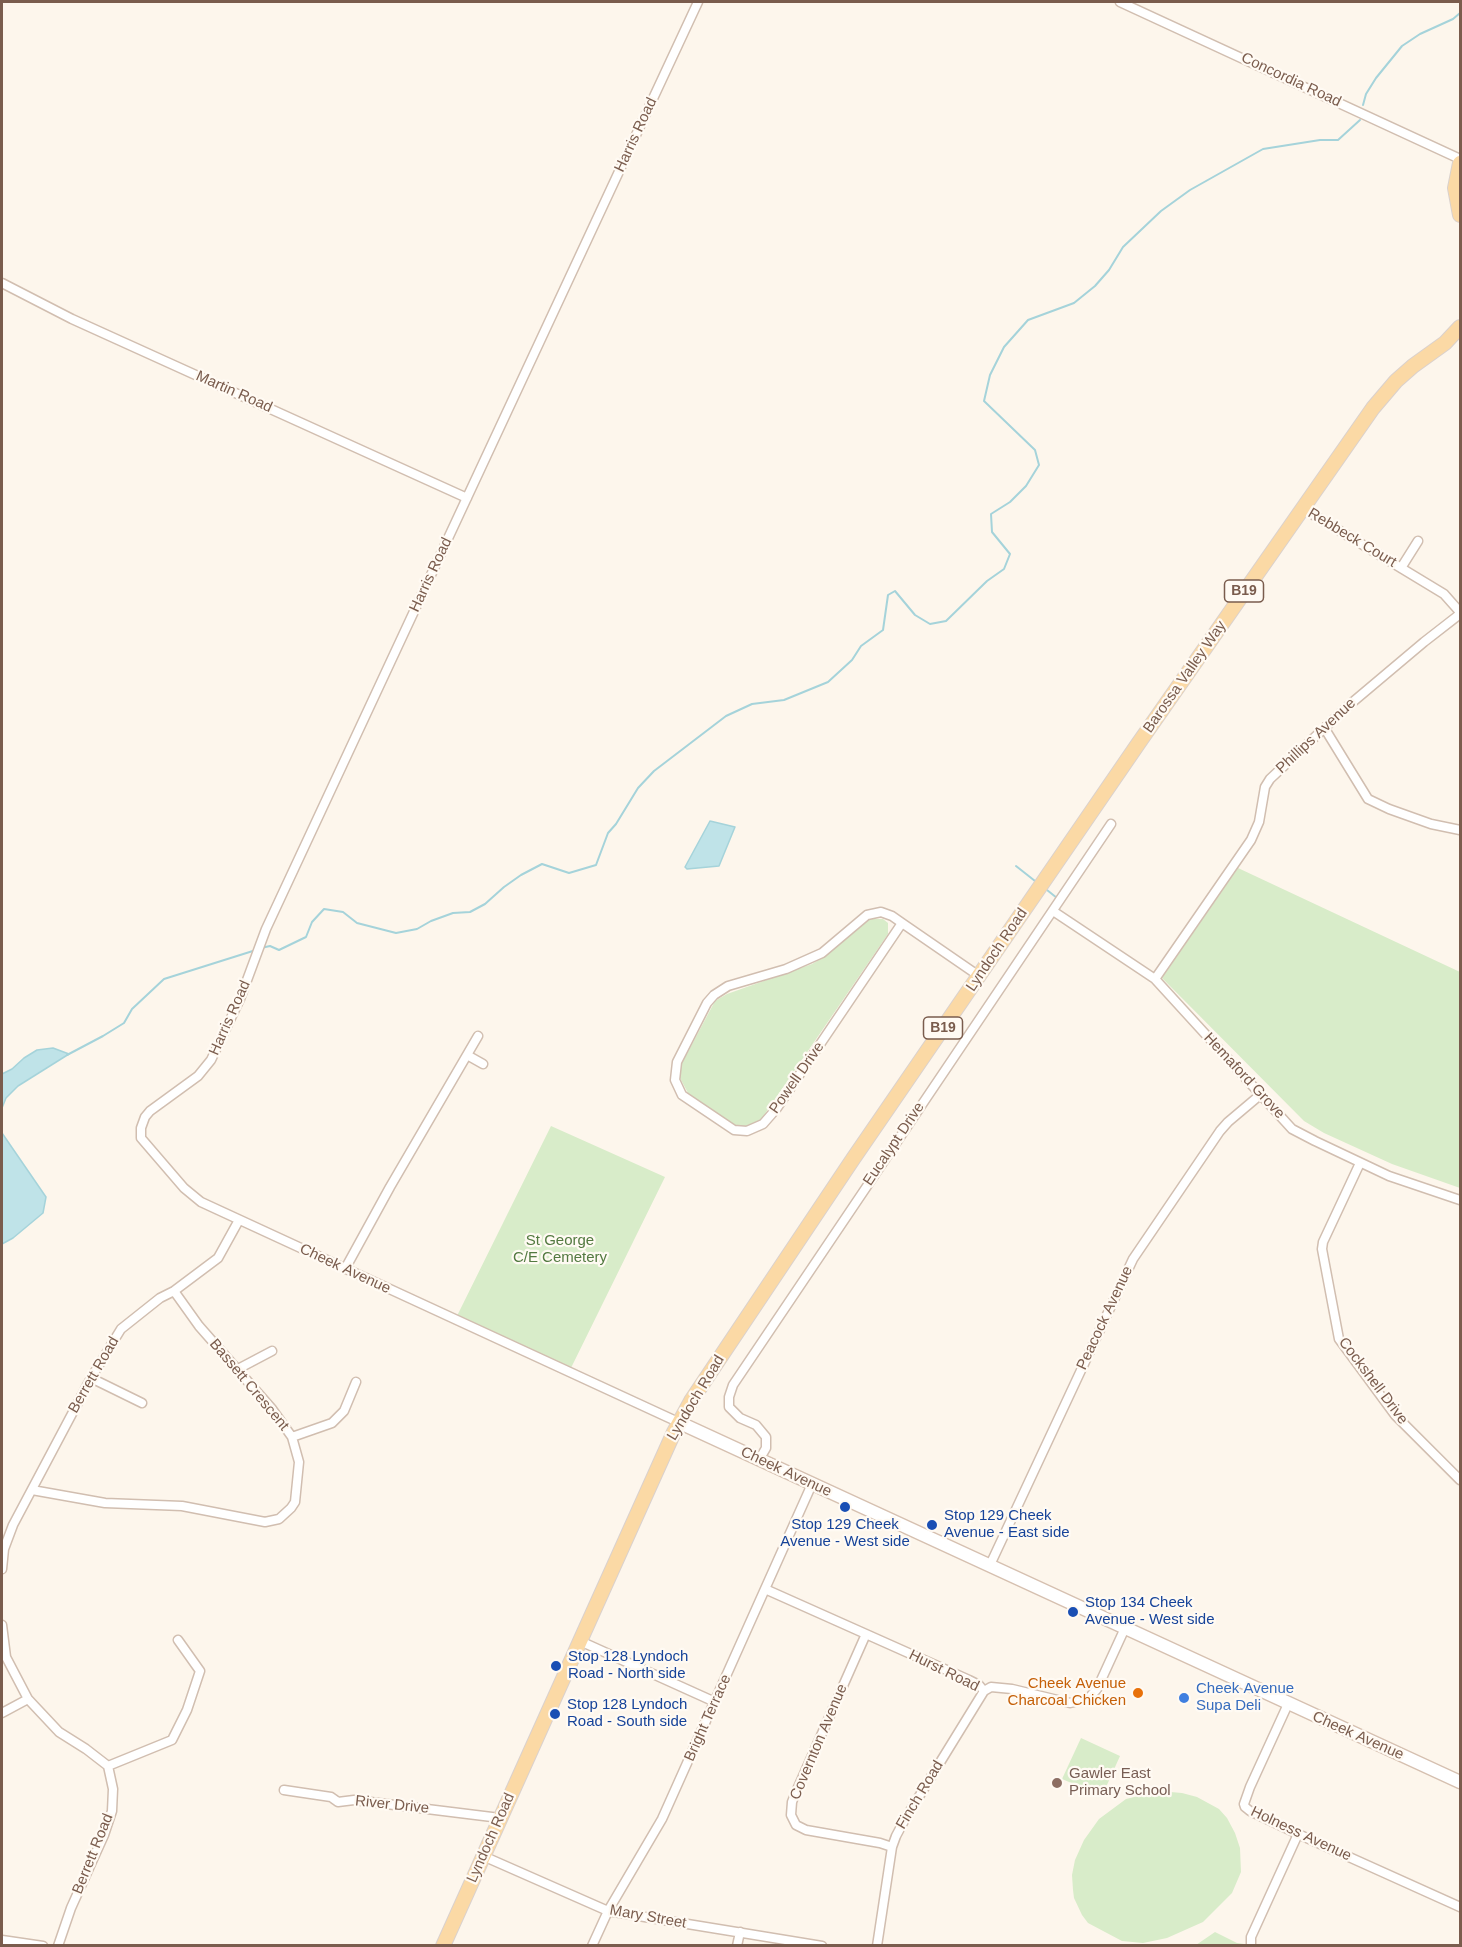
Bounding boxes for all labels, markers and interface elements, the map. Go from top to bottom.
street label: Concordia Road [1238,49,1344,111]
street label: Harris Road [611,95,661,175]
street label: Martin Road [193,367,275,417]
street label: Rebbeck Court [1304,505,1400,571]
street label: Harris Road [406,535,456,615]
road number: B19 [1224,580,1264,602]
street label: Barossa Valley Way [1140,618,1230,736]
street label: Phillips Avenue [1272,695,1360,777]
street label: Lyndoch Road [963,905,1031,995]
street label: Harris Road [206,978,254,1058]
road number: B19 [924,1017,962,1039]
street label: Hemaford Grove [1200,1029,1288,1123]
street label: Powell Drive [766,1039,828,1117]
street label: Eucalypt Drive [860,1099,928,1189]
park label: St George C/E Cemetery [513,1232,607,1267]
street label: Cheek Avenue [297,1240,393,1298]
street label: Peacock Avenue [1073,1263,1137,1373]
street label: Berrett Road [65,1334,123,1416]
street label: Cockshell Drive [1334,1334,1412,1428]
street label: Bassett Crescent [205,1335,293,1435]
street label: Lyndoch Road [664,1352,728,1444]
street label: Cheek Avenue [738,1443,834,1501]
marker: Stop 129 Cheek Avenue - West side [838,1500,852,1514]
place label: Stop 129 Cheek Avenue - East side [944,1507,1070,1542]
place label: Stop 129 Cheek Avenue - West side [780,1516,910,1551]
marker: Stop 129 Cheek Avenue - East side [925,1518,939,1532]
place label: Stop 134 Cheek Avenue - West side [1085,1594,1215,1629]
marker: Stop 134 Cheek Avenue - West side [1066,1605,1080,1619]
street label: Hurst Road [906,1646,982,1696]
place label: Stop 128 Lyndoch Road - North side [568,1648,688,1683]
marker: Stop 128 Lyndoch Road - North side [549,1659,563,1673]
street label: Bright Terrace [681,1672,735,1764]
place label: Cheek Avenue Charcoal Chicken [1008,1675,1126,1710]
place label: Cheek Avenue Supa Deli [1196,1680,1294,1715]
street label: Covernton Avenue [786,1681,852,1803]
marker: Cheek Avenue Charcoal Chicken [1131,1686,1145,1700]
marker: Cheek Avenue Supa Deli [1177,1691,1191,1705]
place label: Stop 128 Lyndoch Road - South side [567,1696,687,1731]
marker: Stop 128 Lyndoch Road - South side [548,1707,562,1721]
street label: Cheek Avenue [1310,1708,1406,1764]
street label: Finch Road [893,1757,947,1833]
place label: Gawler East Primary School [1069,1765,1171,1800]
marker: Gawler East Primary School [1050,1776,1064,1790]
street label: Lyndoch Road [463,1790,519,1886]
street label: River Drive [354,1792,430,1818]
street label: Holness Avenue [1248,1803,1354,1865]
street label: Berrett Road [69,1811,117,1897]
street label: Mary Street [608,1901,688,1933]

